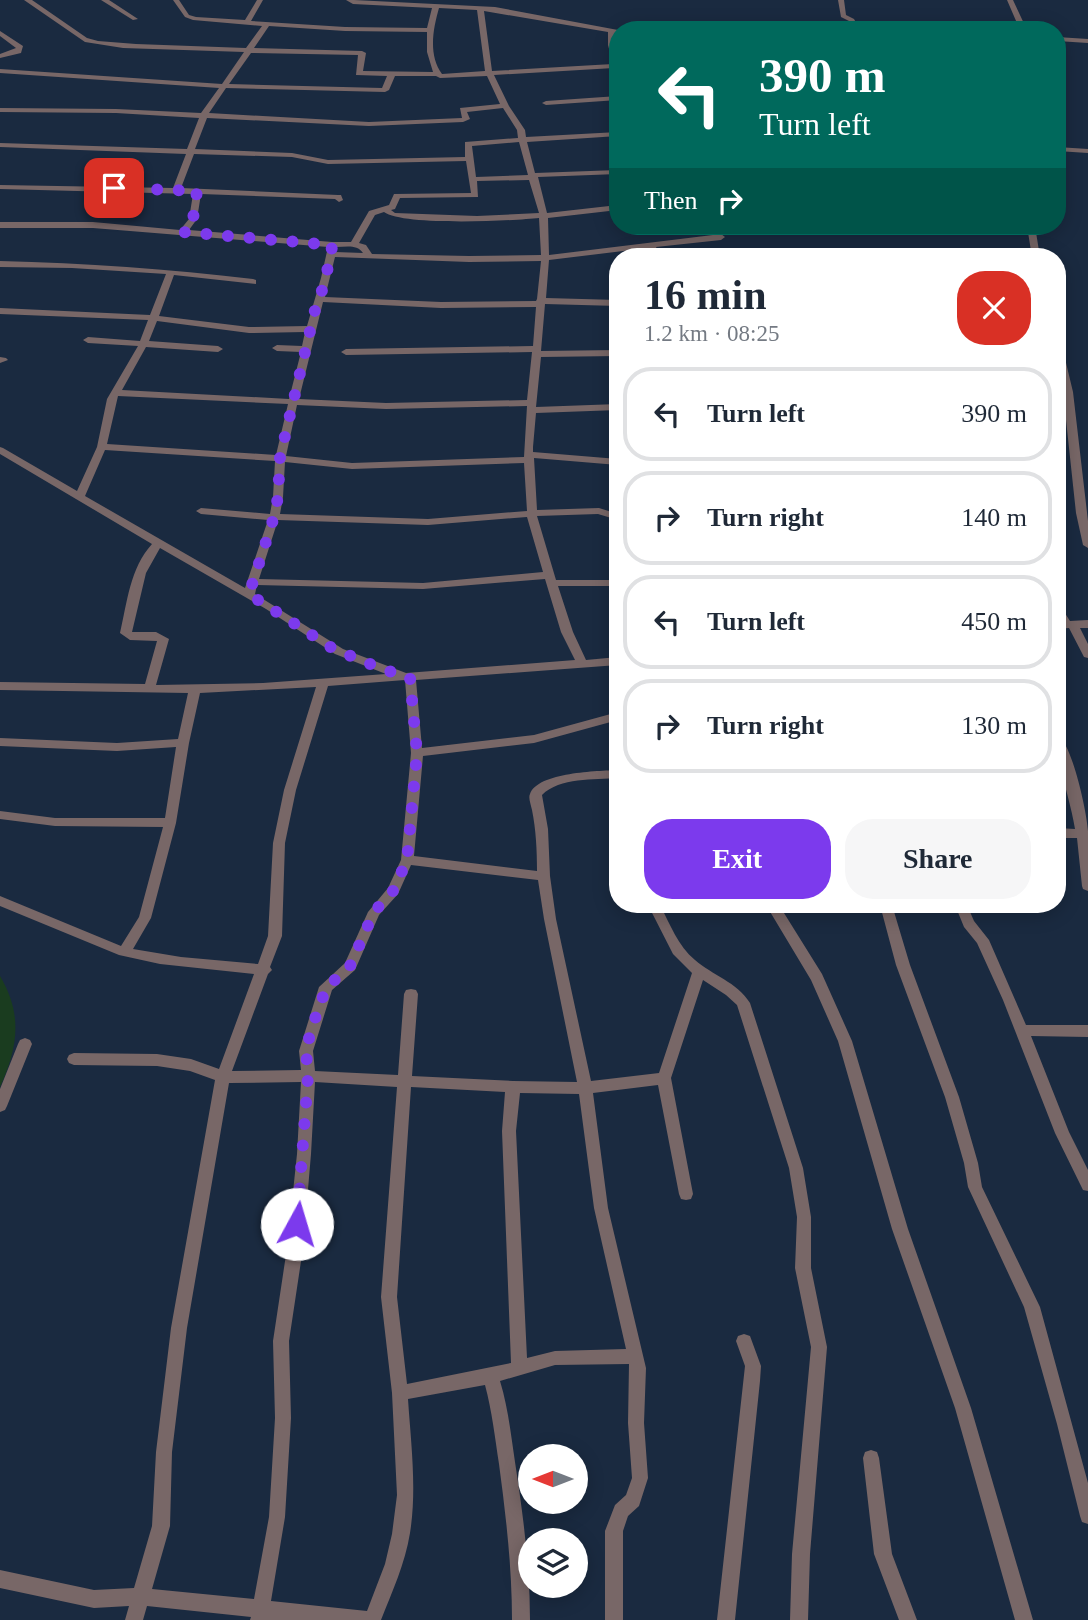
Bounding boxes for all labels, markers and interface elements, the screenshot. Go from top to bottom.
text: 390 m [759,48,886,103]
icon: left [644,49,735,140]
text: Turn left [759,106,871,142]
pin [84,158,144,218]
icon: arrive [95,169,133,207]
icon: right [711,182,749,220]
text: Then [644,186,697,215]
button: close [957,271,1031,345]
text: 16 min [644,272,767,318]
text: 1.2 km · 08:25 [644,321,779,346]
icon: left [648,395,686,433]
text: Turn left [707,399,805,428]
text: 390 m [961,399,1027,428]
icon: right [648,499,686,537]
text: Turn right [707,503,824,532]
text: 140 m [961,503,1027,532]
icon: left [648,603,686,641]
text: Turn left [707,607,805,636]
text: 450 m [961,607,1027,636]
icon: right [648,707,686,745]
text: Turn right [707,711,824,740]
text: 130 m [961,711,1027,740]
button: Exit [644,819,831,899]
button: Share [845,819,1031,899]
position arrow [260,1187,334,1261]
north arrow [518,1444,588,1514]
map controls [518,1444,588,1598]
button: layers [518,1528,588,1598]

